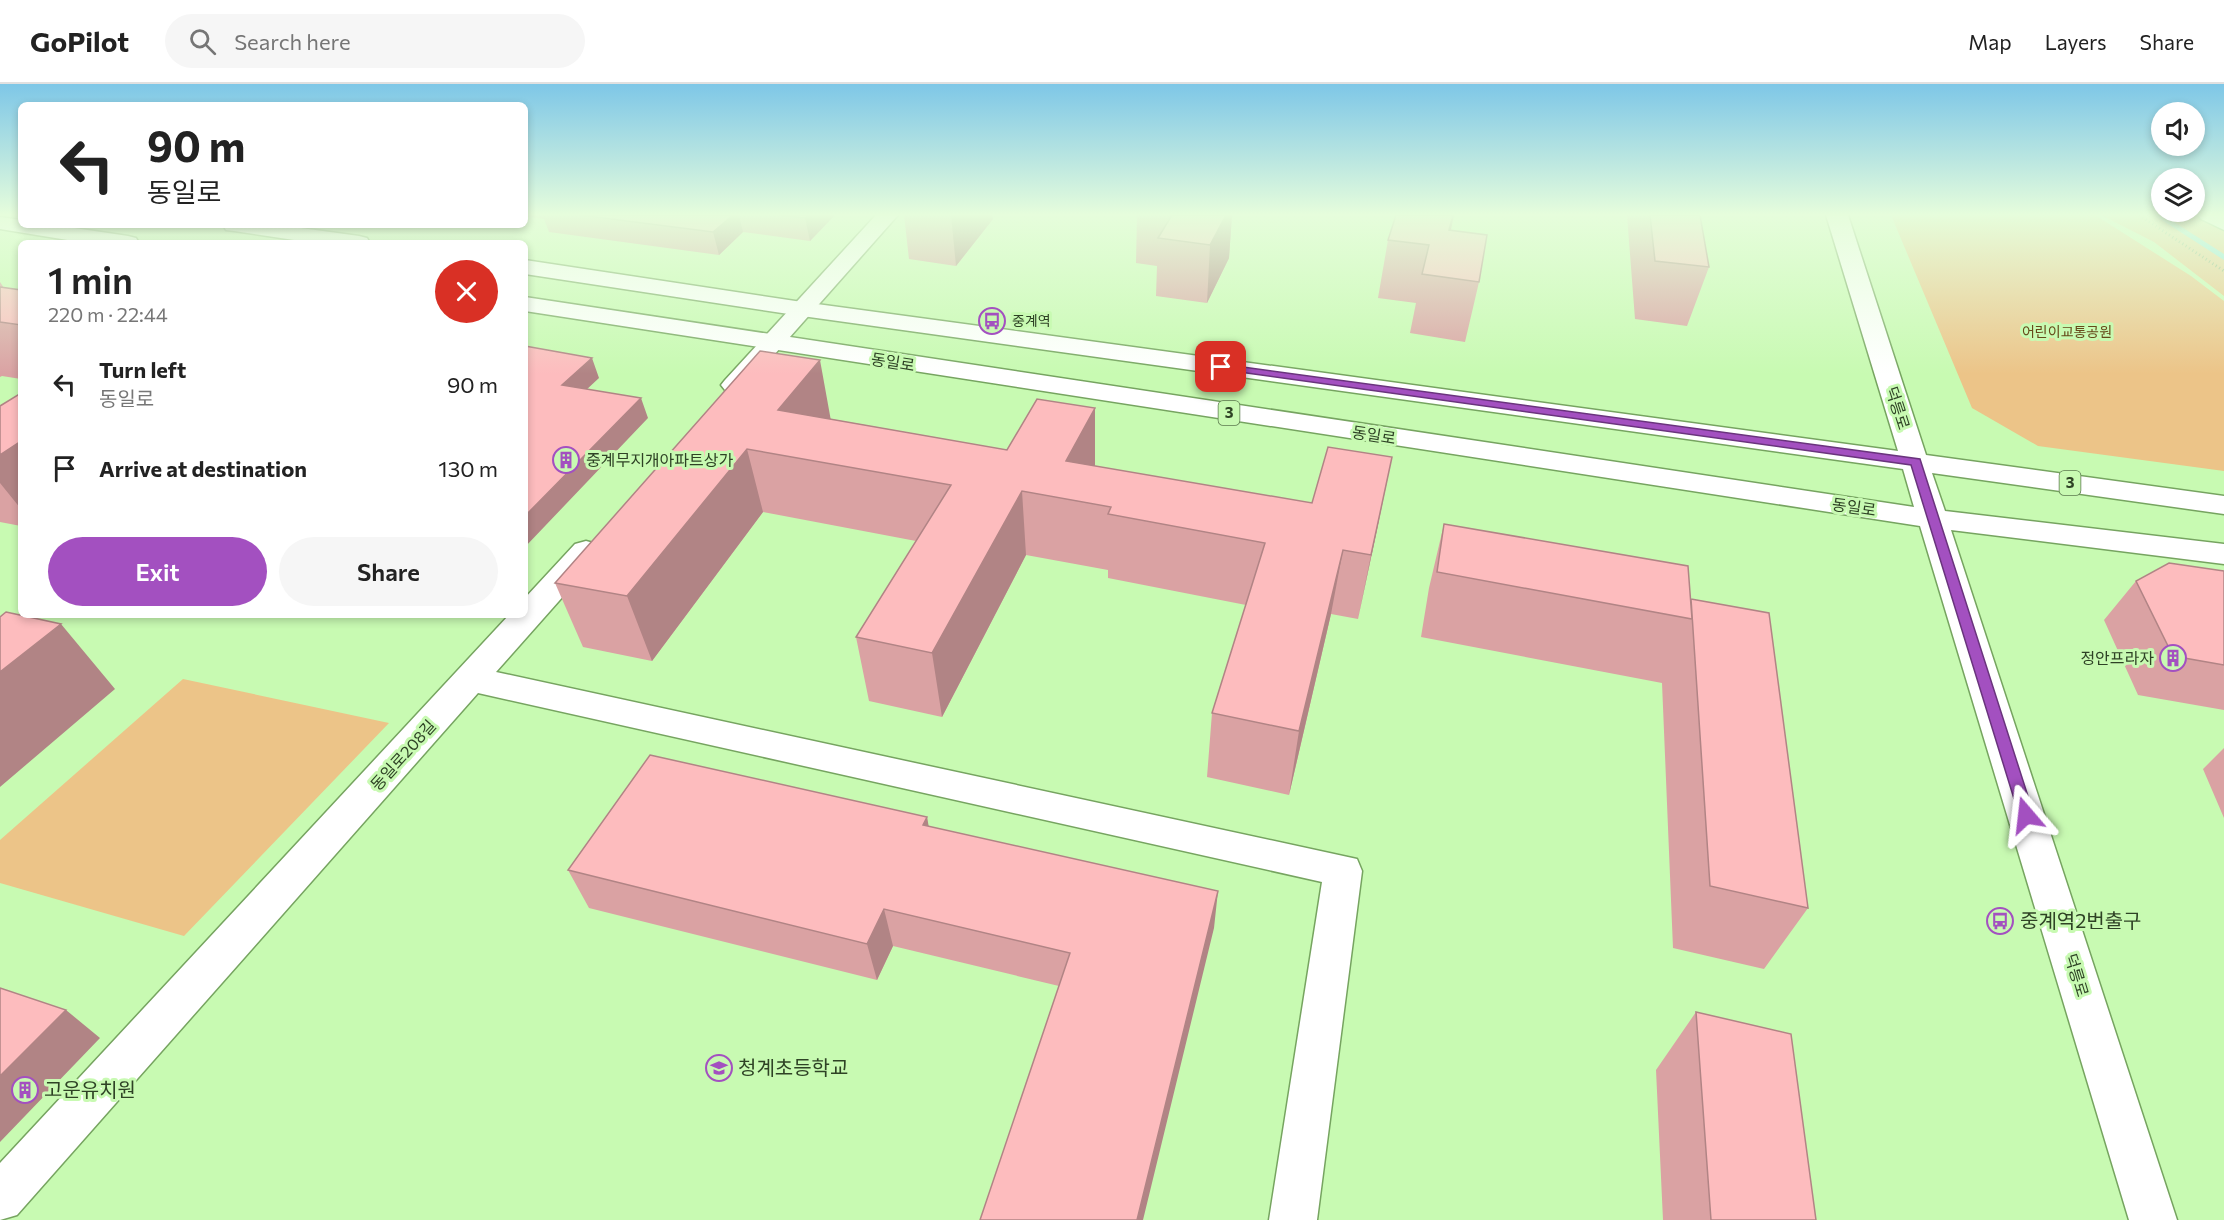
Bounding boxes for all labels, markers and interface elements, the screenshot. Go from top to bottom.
search box [165,14,585,68]
text: GoPilot [30,24,129,58]
icon: search [186,25,219,58]
text: Search here [234,28,351,55]
text: Map [1968,29,2012,54]
text: Layers [2045,29,2107,54]
text: Share [2140,29,2194,54]
map controls [2151,102,2205,222]
button: sound [2151,102,2205,156]
text: 90 m [147,119,246,171]
icon: left [48,126,126,204]
button: layers [2151,168,2205,222]
text: 동일로 [147,175,222,208]
text: 1 min [48,257,133,301]
button: close [435,260,498,323]
text: 220 m · 22:44 [48,302,168,326]
bus stop icon: 중계역 [977,306,1007,336]
place label: 중계역 [1012,312,1051,329]
park label: 어린이교통공원 [2022,323,2112,340]
pin [1195,341,1246,392]
street label: 동일로 [870,349,917,374]
icon: arrive [1204,350,1237,383]
text: Turn left [99,356,186,383]
icon: left [48,368,81,401]
text: 90 m [447,371,498,398]
street label: 덕릉로 [1883,384,1914,432]
text: 동일로 [99,386,154,410]
road number: 3 [1218,401,1240,425]
street label: 동일로 [1351,422,1398,447]
building icon: 중계무지개아파트상가 [551,445,581,475]
place label: 중계무지개아파트상가 [586,450,733,469]
icon: arrive [48,452,81,485]
text: Arrive at destination [99,455,307,482]
text: 130 m [438,455,498,482]
road number: 3 [2060,471,2080,495]
street label: 동일로 [1831,494,1878,519]
button: Exit [48,537,267,606]
button: Share [279,537,498,606]
building icon: 정안프라자 [2158,643,2188,673]
place label: 정안프라자 [2080,648,2154,667]
street label: 동일로208길 [366,716,439,794]
position arrow [1994,783,2058,847]
bus stop icon: 중계역2번출구 [1985,906,2015,936]
place label: 중계역2번출구 [2020,908,2142,932]
street label: 덕릉로 [2062,951,2093,999]
school or university icon: 청계초등학교 [704,1053,734,1083]
place label: 청계초등학교 [738,1055,848,1079]
building icon: 고운유치원 [10,1075,40,1105]
place label: 고운유치원 [44,1077,136,1101]

